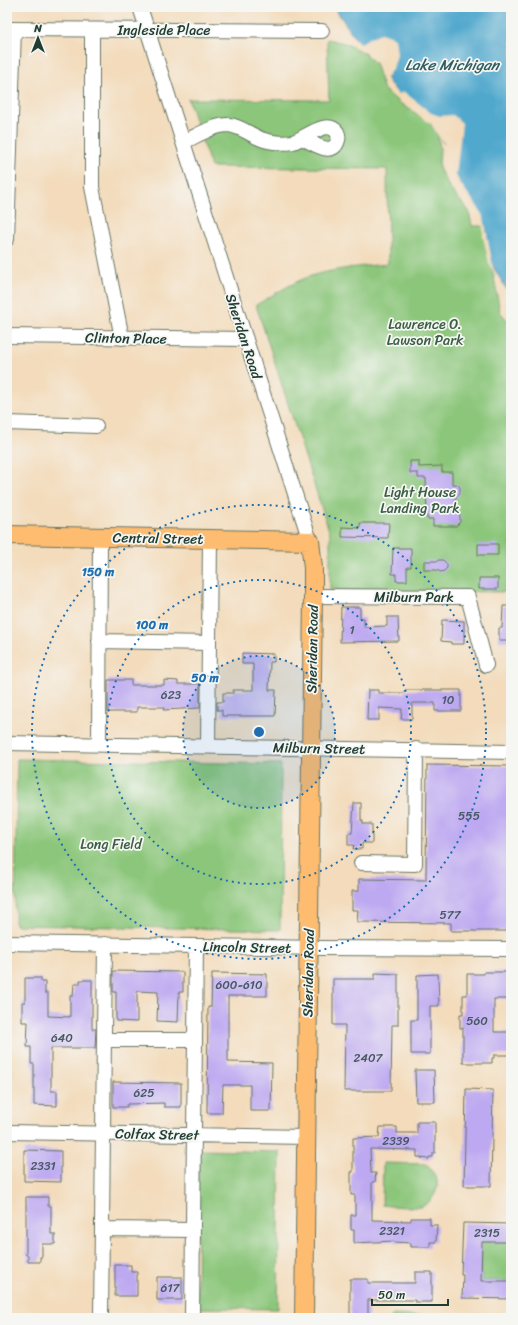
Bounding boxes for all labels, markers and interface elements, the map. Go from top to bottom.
north arrow [18,18,58,58]
street label: Ingleside Place [116,18,211,43]
text: N [33,19,42,38]
water label: Lake Michigan [405,52,501,78]
street label: Sheridan Road [218,290,270,384]
park label: Lawrence O. Lawson Park [387,312,464,353]
street label: Clinton Place [85,325,167,352]
park label: Light House Landing Park [380,480,460,521]
street label: Central Street [112,525,204,552]
text: 150 m [82,561,115,583]
street label: Milburn Park [374,585,454,610]
street label: Sheridan Road [299,603,326,693]
text: 100 m [136,614,169,636]
house number: 1 [349,619,355,641]
text: 50 m [191,667,219,689]
house number: 623 [161,684,182,706]
house number: 10 [442,689,455,711]
centre of rings [252,725,266,739]
street label: Milburn Street [273,735,365,762]
house number: 555 [458,805,480,827]
park label: Long Field [80,832,143,857]
house number: 577 [439,904,462,926]
street label: Sheridan Road [295,927,322,1017]
street label: Lincoln Street [203,934,291,961]
house number: 600-610 [215,974,263,996]
house number: 560 [466,1010,488,1032]
house number: 640 [51,1027,73,1049]
house number: 2407 [354,1047,384,1069]
house number: 625 [133,1082,155,1104]
street label: Colfax Street [115,1121,201,1148]
house number: 2339 [382,1130,410,1152]
house number: 2331 [30,1155,56,1177]
house number: 2321 [379,1220,405,1242]
house number: 2315 [474,1222,500,1244]
house number: 617 [161,1277,181,1299]
scale bar [372,1281,448,1307]
text: 50 m [378,1284,405,1306]

